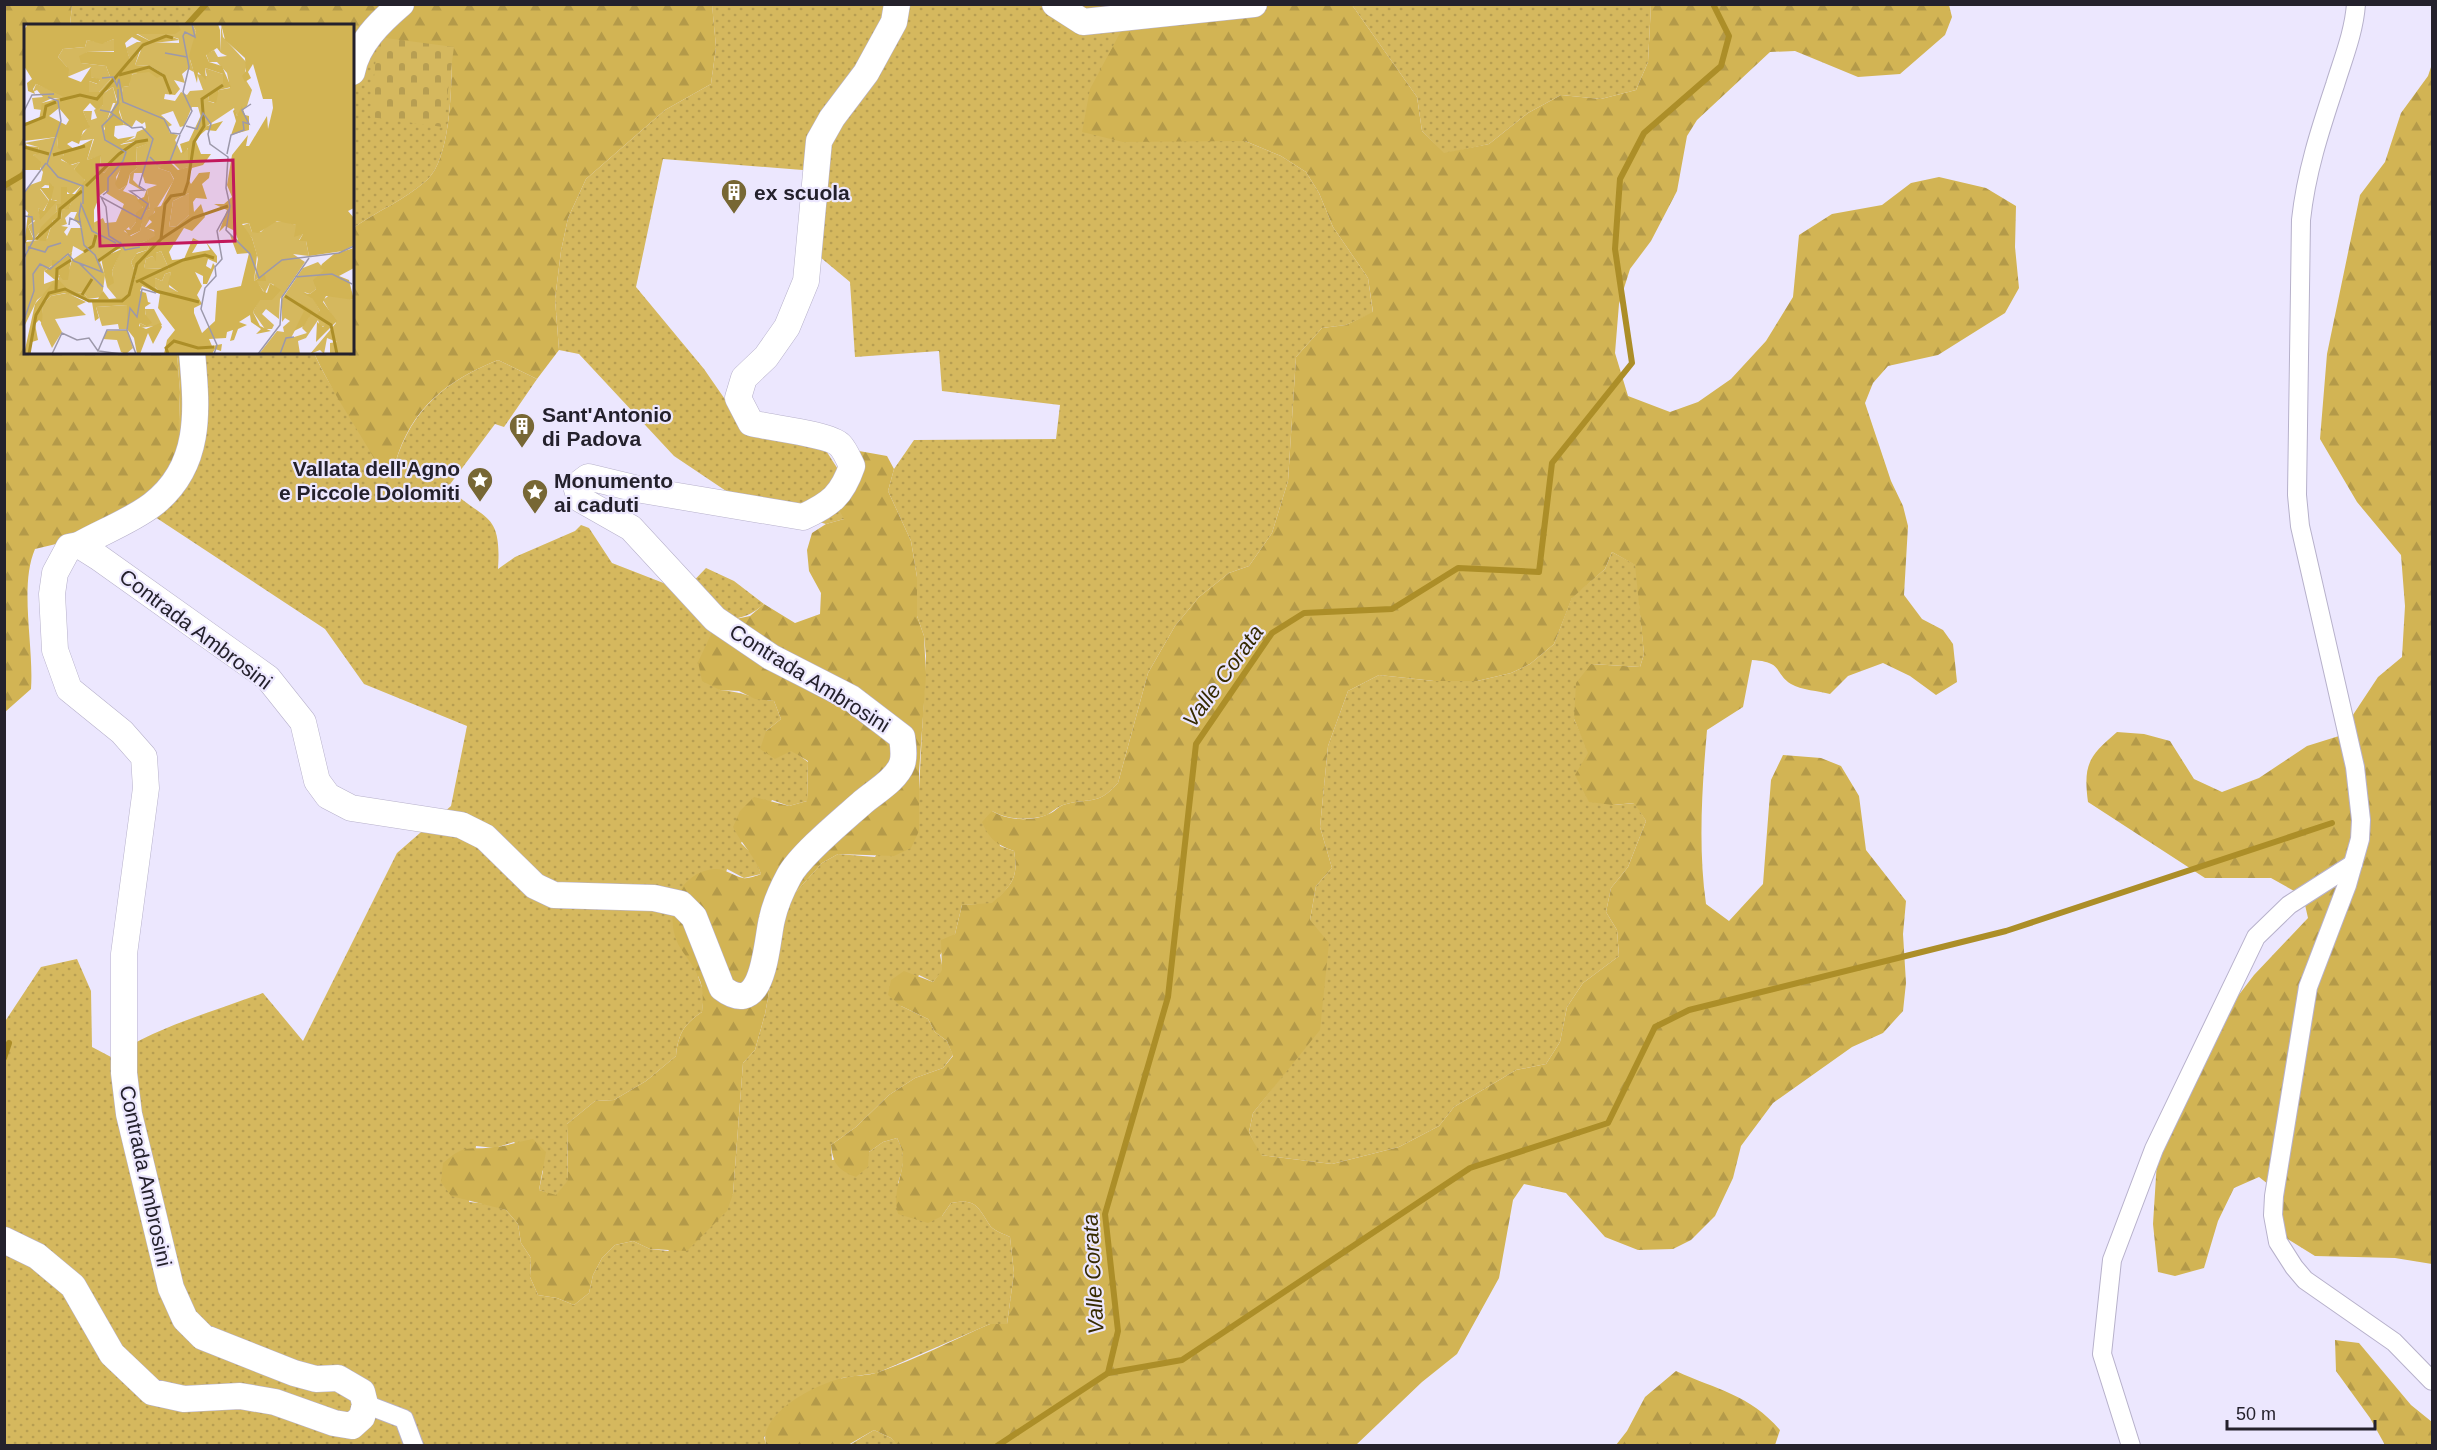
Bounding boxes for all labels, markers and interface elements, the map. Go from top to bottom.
inset map [24,24,354,354]
building icon: ex scuola [719,177,749,215]
place label: ex scuola [754,181,850,204]
place label: Sant'Antonio di Padova [542,403,672,450]
building icon: Sant'Antonio di Padova [507,411,537,449]
place label: Vallata dell'Agno e Piccole Dolomiti [279,457,460,504]
place icon: Vallata dell'Agno e Piccole Dolomiti [465,465,495,503]
place label: Monumento ai caduti [554,469,673,516]
place icon: Monumento ai caduti [520,477,550,515]
street label: Contrada Ambrosini [115,564,277,694]
street label: Contrada Ambrosini [726,619,894,737]
water label: Valle Corata [1178,620,1268,732]
street label: Contrada Ambrosini [116,1083,176,1269]
water label: Valle Corata [1077,1213,1109,1335]
scale bar [2227,1393,2376,1431]
text: 50 m [2236,1404,2276,1424]

